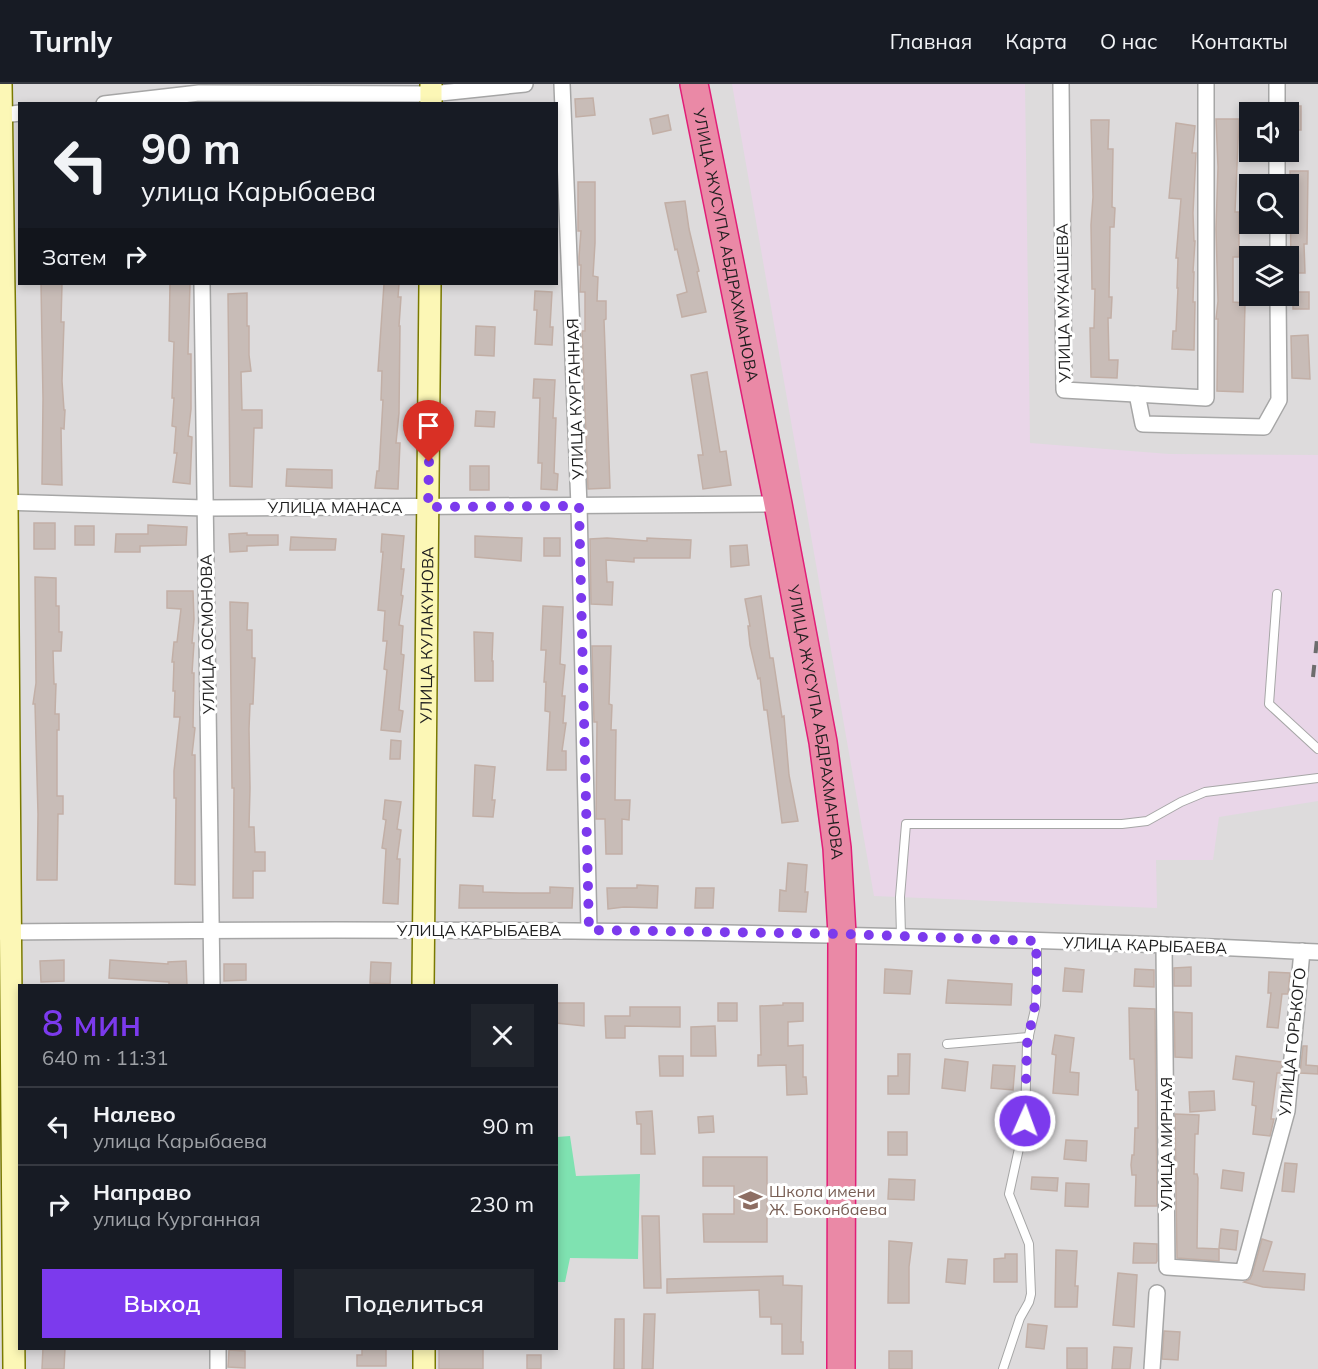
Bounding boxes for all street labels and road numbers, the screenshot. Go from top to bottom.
street label: УЛИЦА ЖУСУПА АБДРАХМАНОВА [689,105,763,384]
street label: УЛИЦА МУКАШЕВА [1052,223,1074,384]
street label: УЛИЦА КУРГАННАЯ [562,318,588,481]
street label: УЛИЦА МАНАСА [266,497,403,517]
street label: УЛИЦА КУЛАКУНОВА [416,546,437,725]
street label: УЛИЦА ОСМОНОВА [196,554,218,715]
street label: УЛИЦА ЖУСУПА АБДРАХМАНОВА [783,582,848,861]
street label: УЛИЦА КАРЫБАЕВА [396,920,561,940]
street label: УЛИЦА КАРЫБАЕВА [1061,932,1228,958]
street label: УЛИЦА ГОРЬКОГО [1274,966,1310,1119]
street label: УЛИЦА МИРНАЯ [1156,1077,1176,1212]

